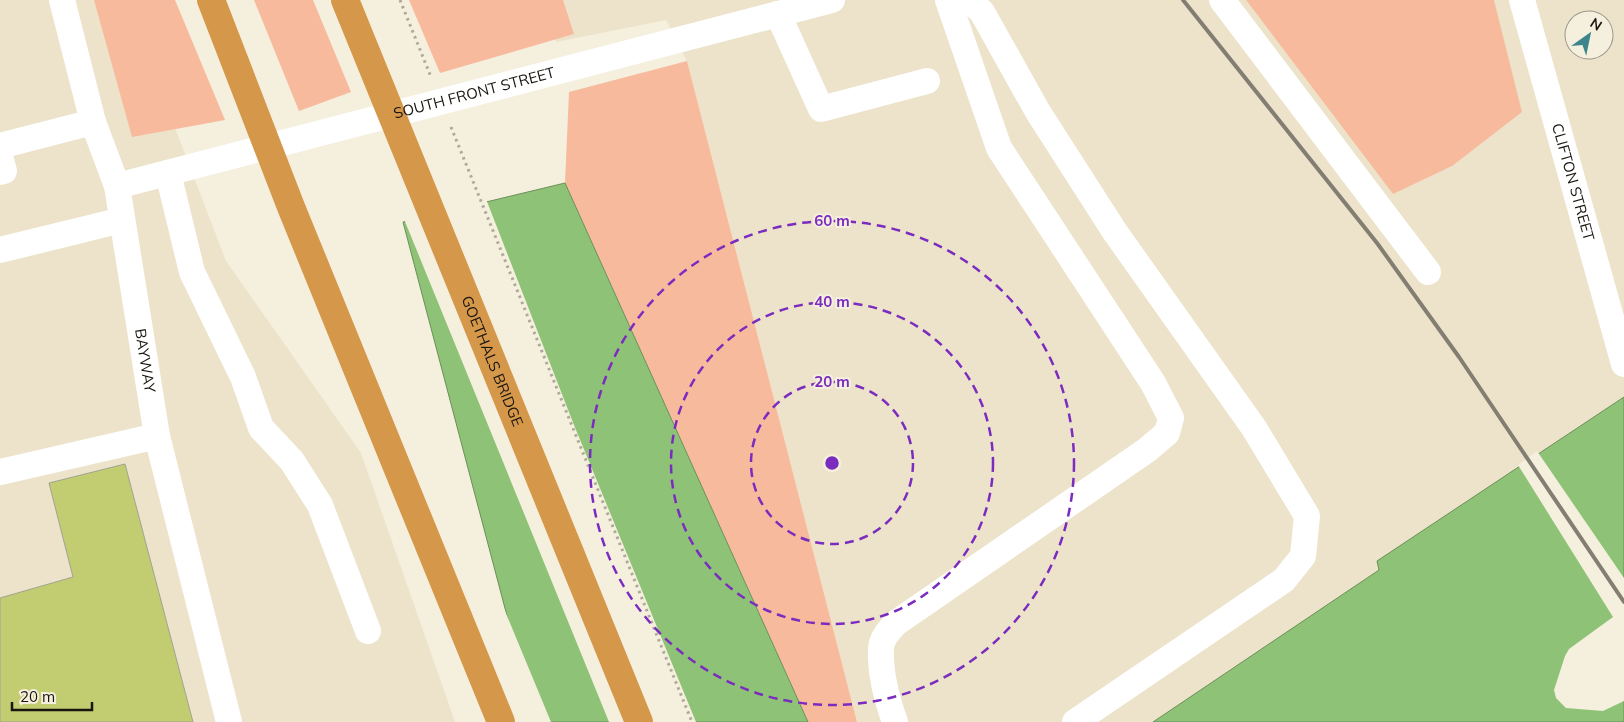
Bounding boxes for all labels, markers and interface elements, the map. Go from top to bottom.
north arrow [1564,10,1614,60]
text: N [1587,14,1605,35]
street label: SOUTH FRONT STREET [391,63,557,123]
street label: CLIFTON STREET [1548,121,1599,243]
text: 60 m [814,211,850,230]
text: 40 m [814,292,850,311]
street label: GOETHALS BRIDGE [457,293,528,429]
street label: BAYWAY [131,327,160,395]
text: 20 m [814,372,850,391]
centre of rings [823,454,841,472]
scale bar [12,680,92,712]
text: 20 m [20,687,55,706]

